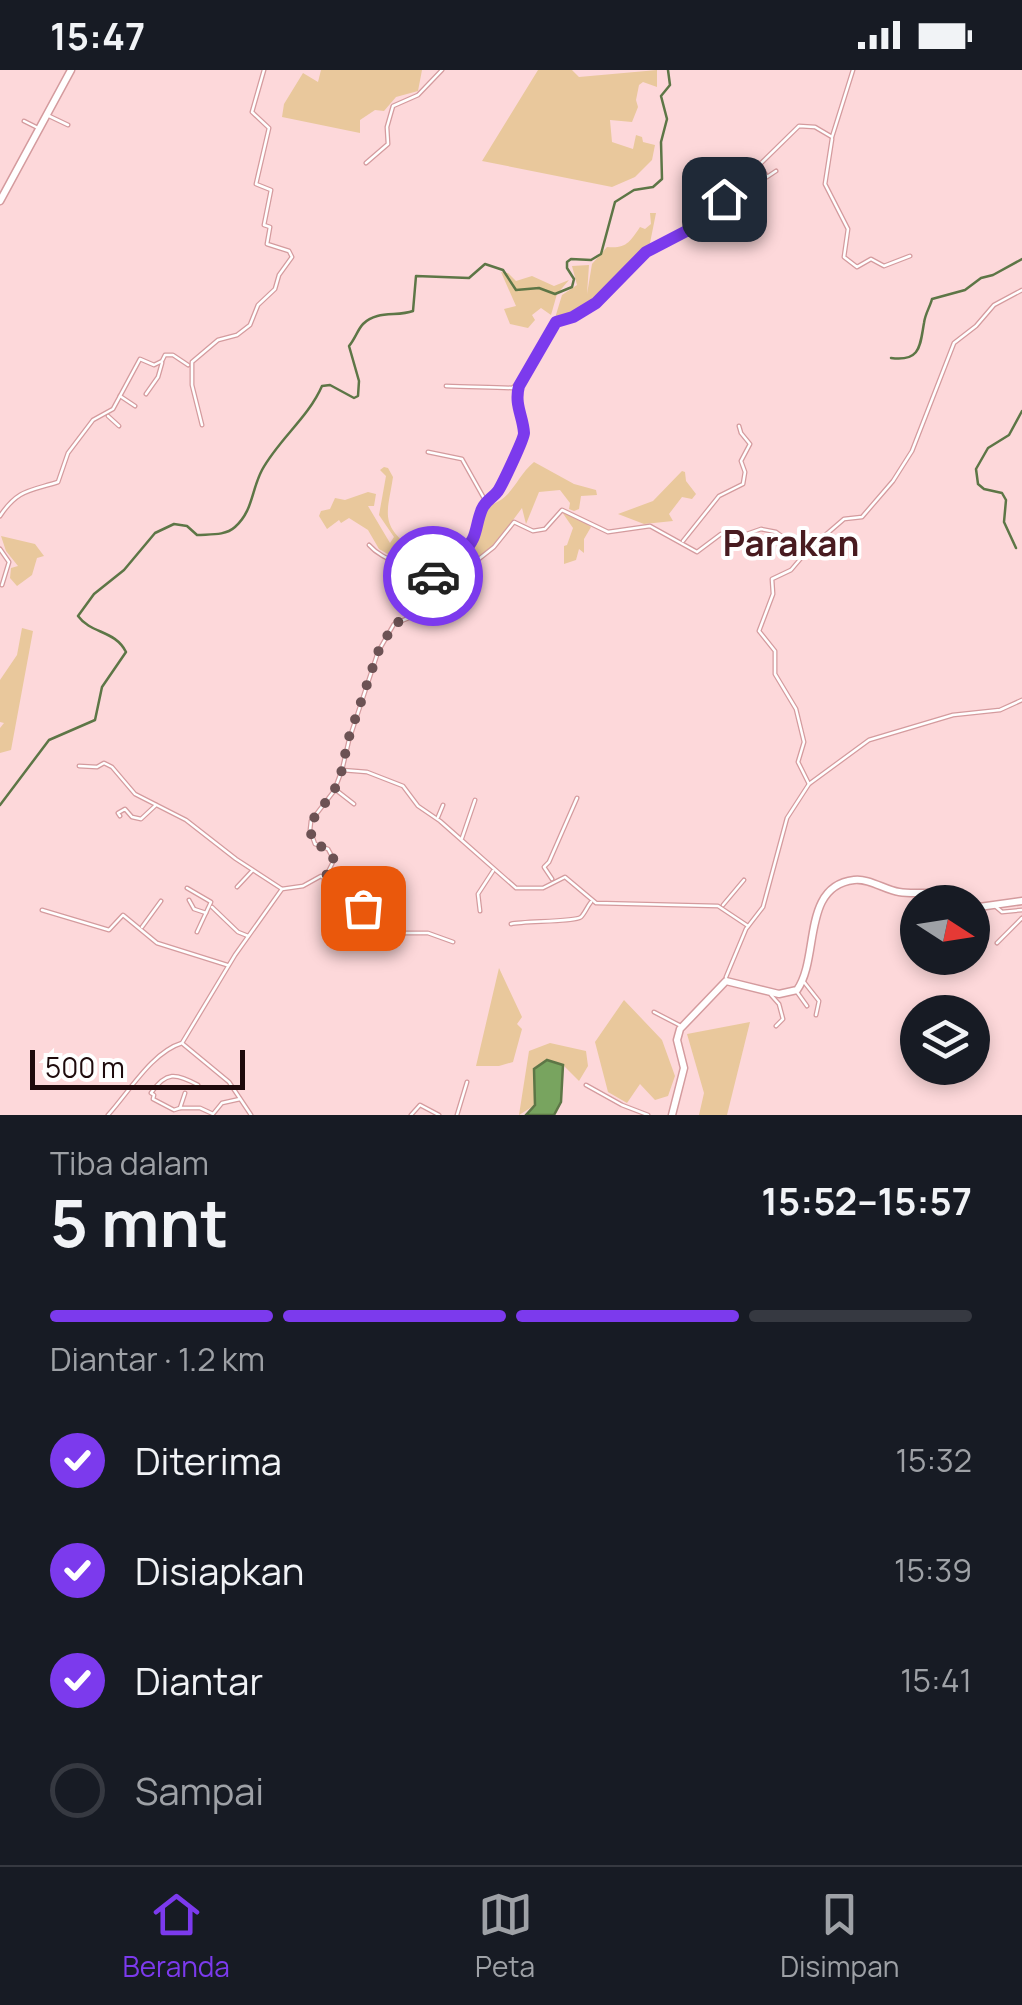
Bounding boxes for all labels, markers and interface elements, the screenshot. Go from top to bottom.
text: 15:47 [50,9,145,61]
pin [682,157,767,242]
icon: home [697,172,752,227]
district label: Parakan [723,519,859,567]
courier [383,526,483,626]
icon: car [406,549,461,604]
pin [321,866,406,951]
icon: bag [336,881,391,936]
north arrow [900,885,990,975]
map controls [900,885,990,1085]
button: layers [900,995,990,1085]
scale bar [30,1045,245,1090]
text: 500 m [45,1048,125,1086]
text: Tiba dalam [50,1141,209,1185]
text: 15:52–15:57 [761,1174,972,1226]
text: 5 mnt [50,1178,228,1267]
text: Diantar · 1.2 km [50,1337,265,1381]
icon: check [50,1433,105,1488]
text: Diterima [135,1434,282,1486]
text: 15:32 [896,1438,972,1482]
icon: check [50,1543,105,1598]
text: Disiapkan [135,1544,304,1596]
text: 15:39 [894,1548,972,1592]
icon: check [50,1653,105,1708]
text: Diantar [135,1654,263,1706]
text: 15:41 [900,1658,972,1702]
text: Sampai [135,1764,264,1816]
tab: Beranda [123,1887,230,1985]
tab: Peta [475,1887,535,1985]
tab: Disimpan [780,1887,899,1985]

